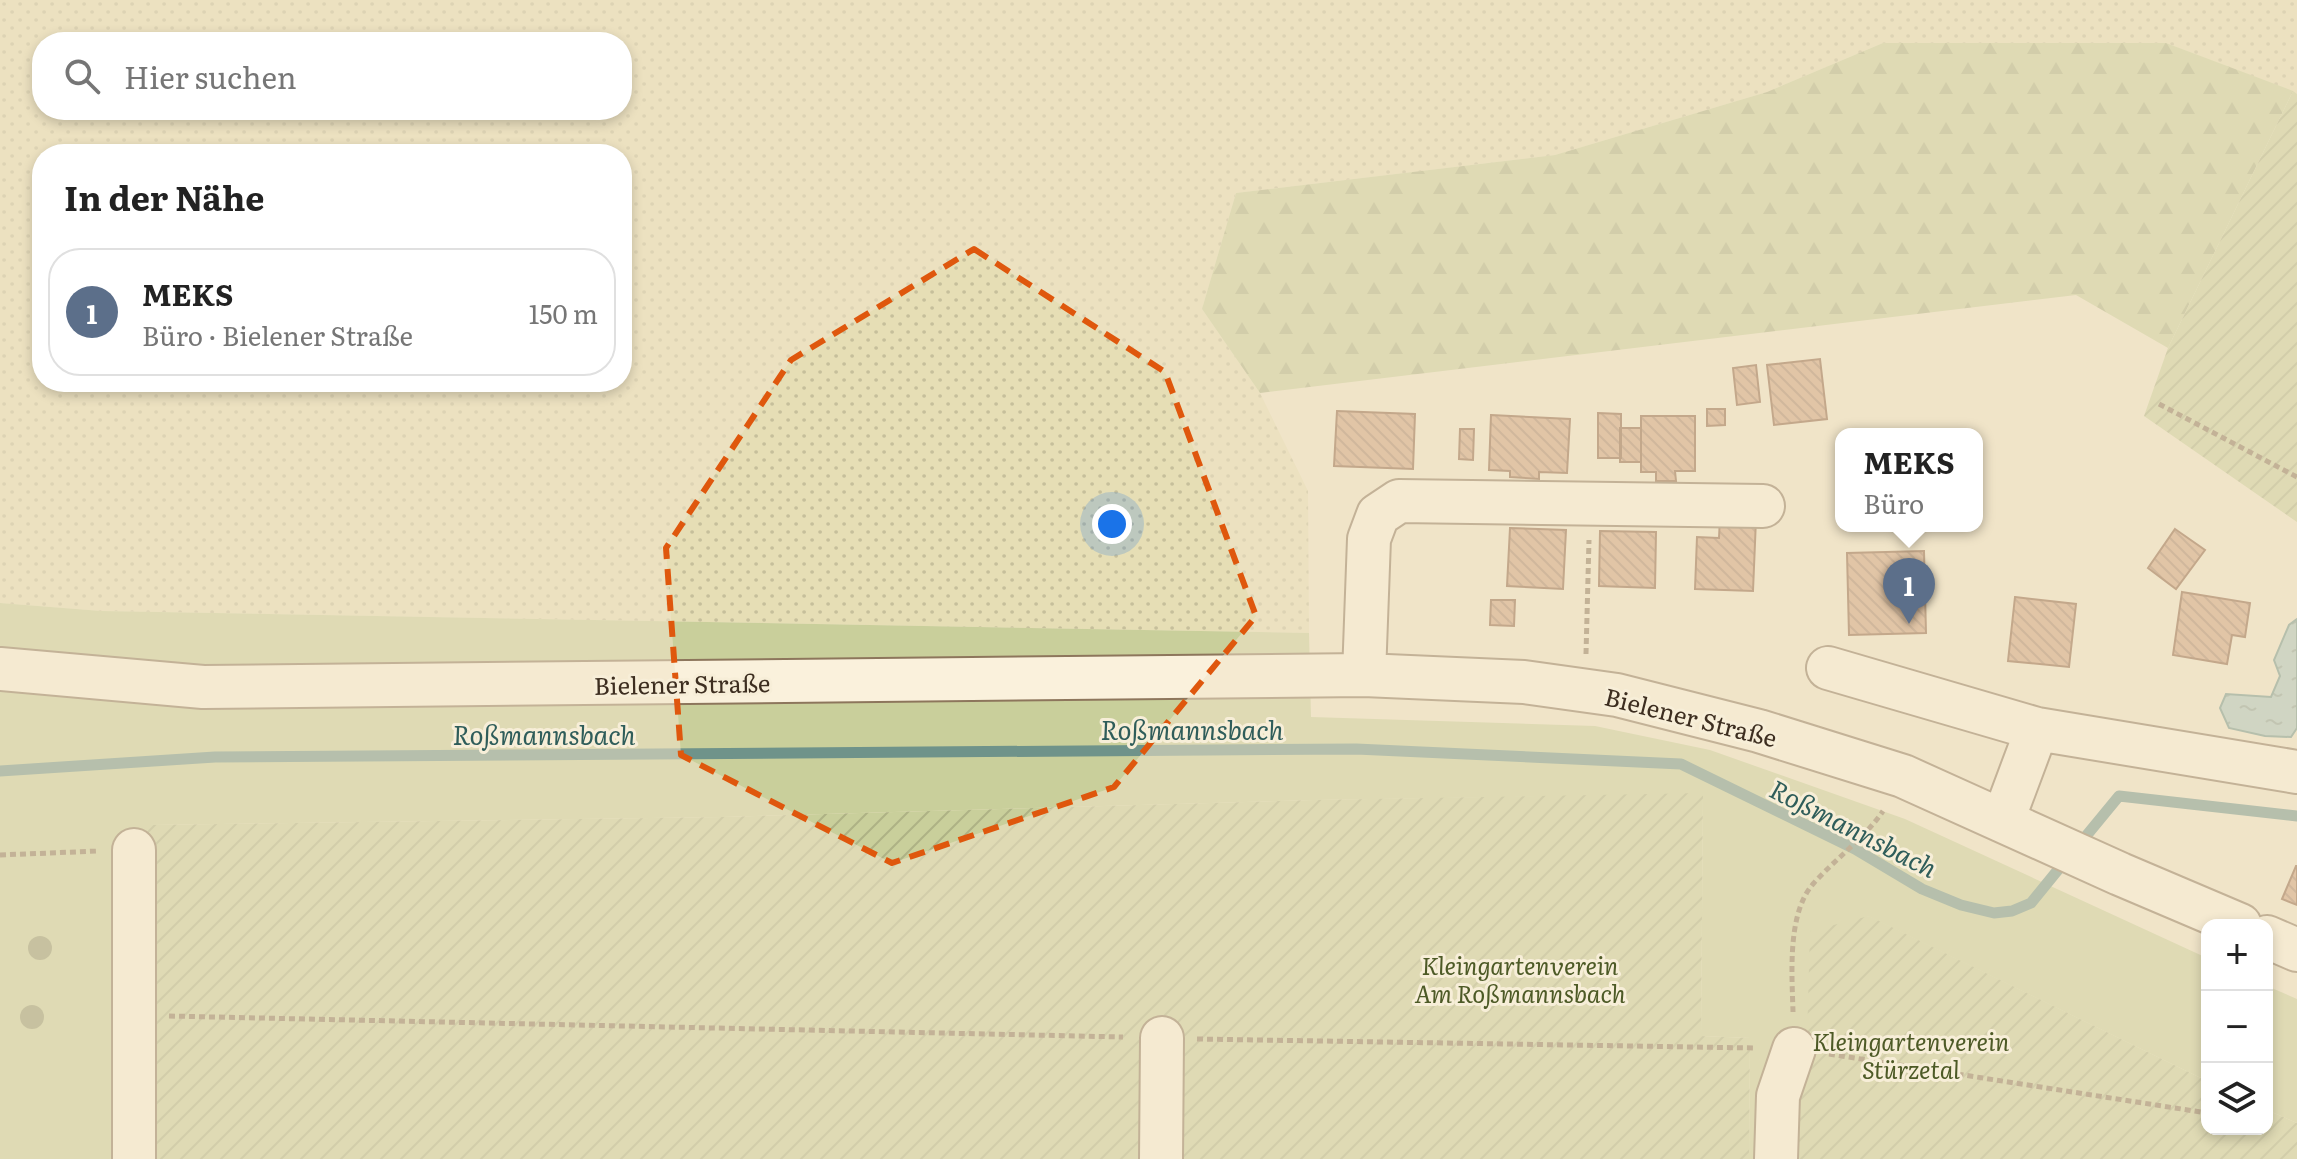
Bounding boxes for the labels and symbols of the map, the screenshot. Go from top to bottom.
your location [1092,504,1132,544]
pin: 1 [1883,558,1935,624]
street label: Bielener Straße [594,664,770,702]
street label: Bielener Straße [1601,678,1781,754]
water label: Roßmannsbach [1101,709,1284,748]
water label: Roßmannsbach [453,714,636,753]
water label: Roßmannsbach [1764,768,1944,886]
park label: Kleingartenverein Am Roßmannsbach [1414,947,1626,1010]
park label: Kleingartenverein Stürzetal [1813,1023,2009,1086]

